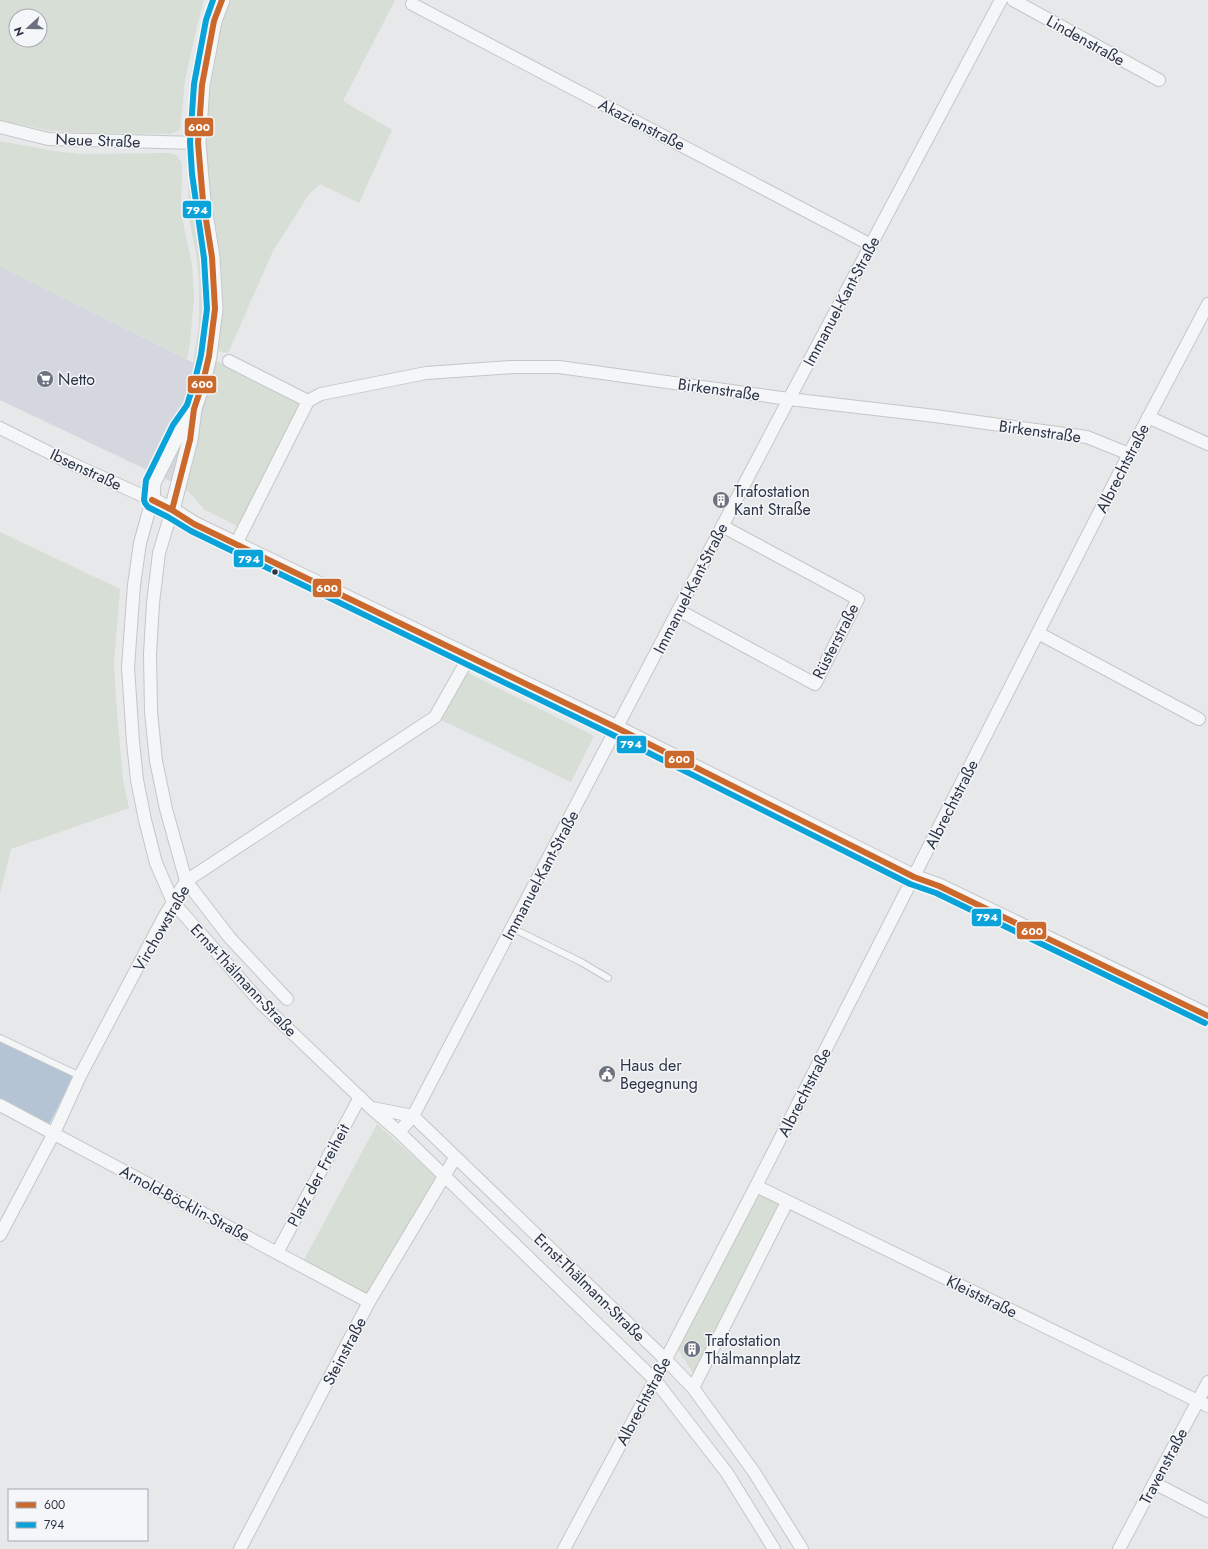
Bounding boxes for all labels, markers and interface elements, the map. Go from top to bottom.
north arrow [8,8,48,48]
street label: Lindenstraße [1042,9,1129,71]
text: N [10,25,28,39]
street label: Akazienstraße [595,93,689,156]
line badge: 600 [184,117,214,137]
text: 600 [188,119,210,135]
street label: Neue Straße [55,128,141,153]
line badge: 794 [182,200,212,219]
text: 794 [186,202,208,218]
street label: Immanuel-Kant-Straße [797,232,885,370]
place label: Netto [58,368,95,391]
supermarket icon: Netto [35,369,55,389]
street label: Birkenstraße [676,372,762,407]
line badge: 600 [187,375,217,394]
text: 600 [191,376,213,392]
street label: Birkenstraße [997,414,1083,449]
street label: Albrechtstraße [1090,420,1155,517]
street label: Ibsenstraße [46,443,125,496]
place label: Trafostation Kant Straße [734,480,811,521]
building icon: Trafostation Kant Straße [711,490,731,510]
street label: Immanuel-Kant-Straße [647,519,733,658]
line badge: 794 [233,549,264,568]
text: 794 [238,551,260,567]
unlabelled marker [270,567,280,577]
line badge: 600 [312,578,342,598]
text: 600 [316,580,338,596]
street label: Rüsterstraße [807,599,864,683]
line badge: 794 [616,735,647,754]
text: 794 [620,736,642,752]
line badge: 600 [664,750,695,769]
text: 600 [668,751,690,767]
street label: Albrechtstraße [919,756,984,853]
street label: Immanuel-Kant-Straße [496,806,584,944]
street label: Virchowstraße [127,881,195,976]
line badge: 794 [971,908,1002,927]
text: 794 [976,909,998,925]
street label: Ernst-Thälmann-Straße [185,919,302,1042]
line badge: 600 [1016,921,1047,940]
text: 600 [1021,923,1043,939]
street label: Albrechtstraße [772,1044,837,1141]
place label: Haus der Begegnung [620,1054,698,1095]
public building icon: Haus der Begegnung [597,1064,617,1084]
street label: Platz der Freiheit [282,1119,355,1231]
street label: Arnold-Böcklin-Straße [116,1159,254,1247]
street label: Ernst-Thälmann-Straße [529,1228,651,1347]
street label: Kleiststraße [943,1269,1021,1323]
street label: Steinstraße [317,1313,372,1389]
place label: Trafostation Thälmannplatz [705,1329,802,1370]
building icon: Trafostation Thälmannplatz [682,1339,702,1359]
street label: Albrechtstraße [610,1353,676,1450]
street label: Travenstraße [1134,1424,1193,1508]
legend [8,1489,148,1541]
text: 600 [44,1496,65,1514]
text: 794 [44,1516,64,1534]

